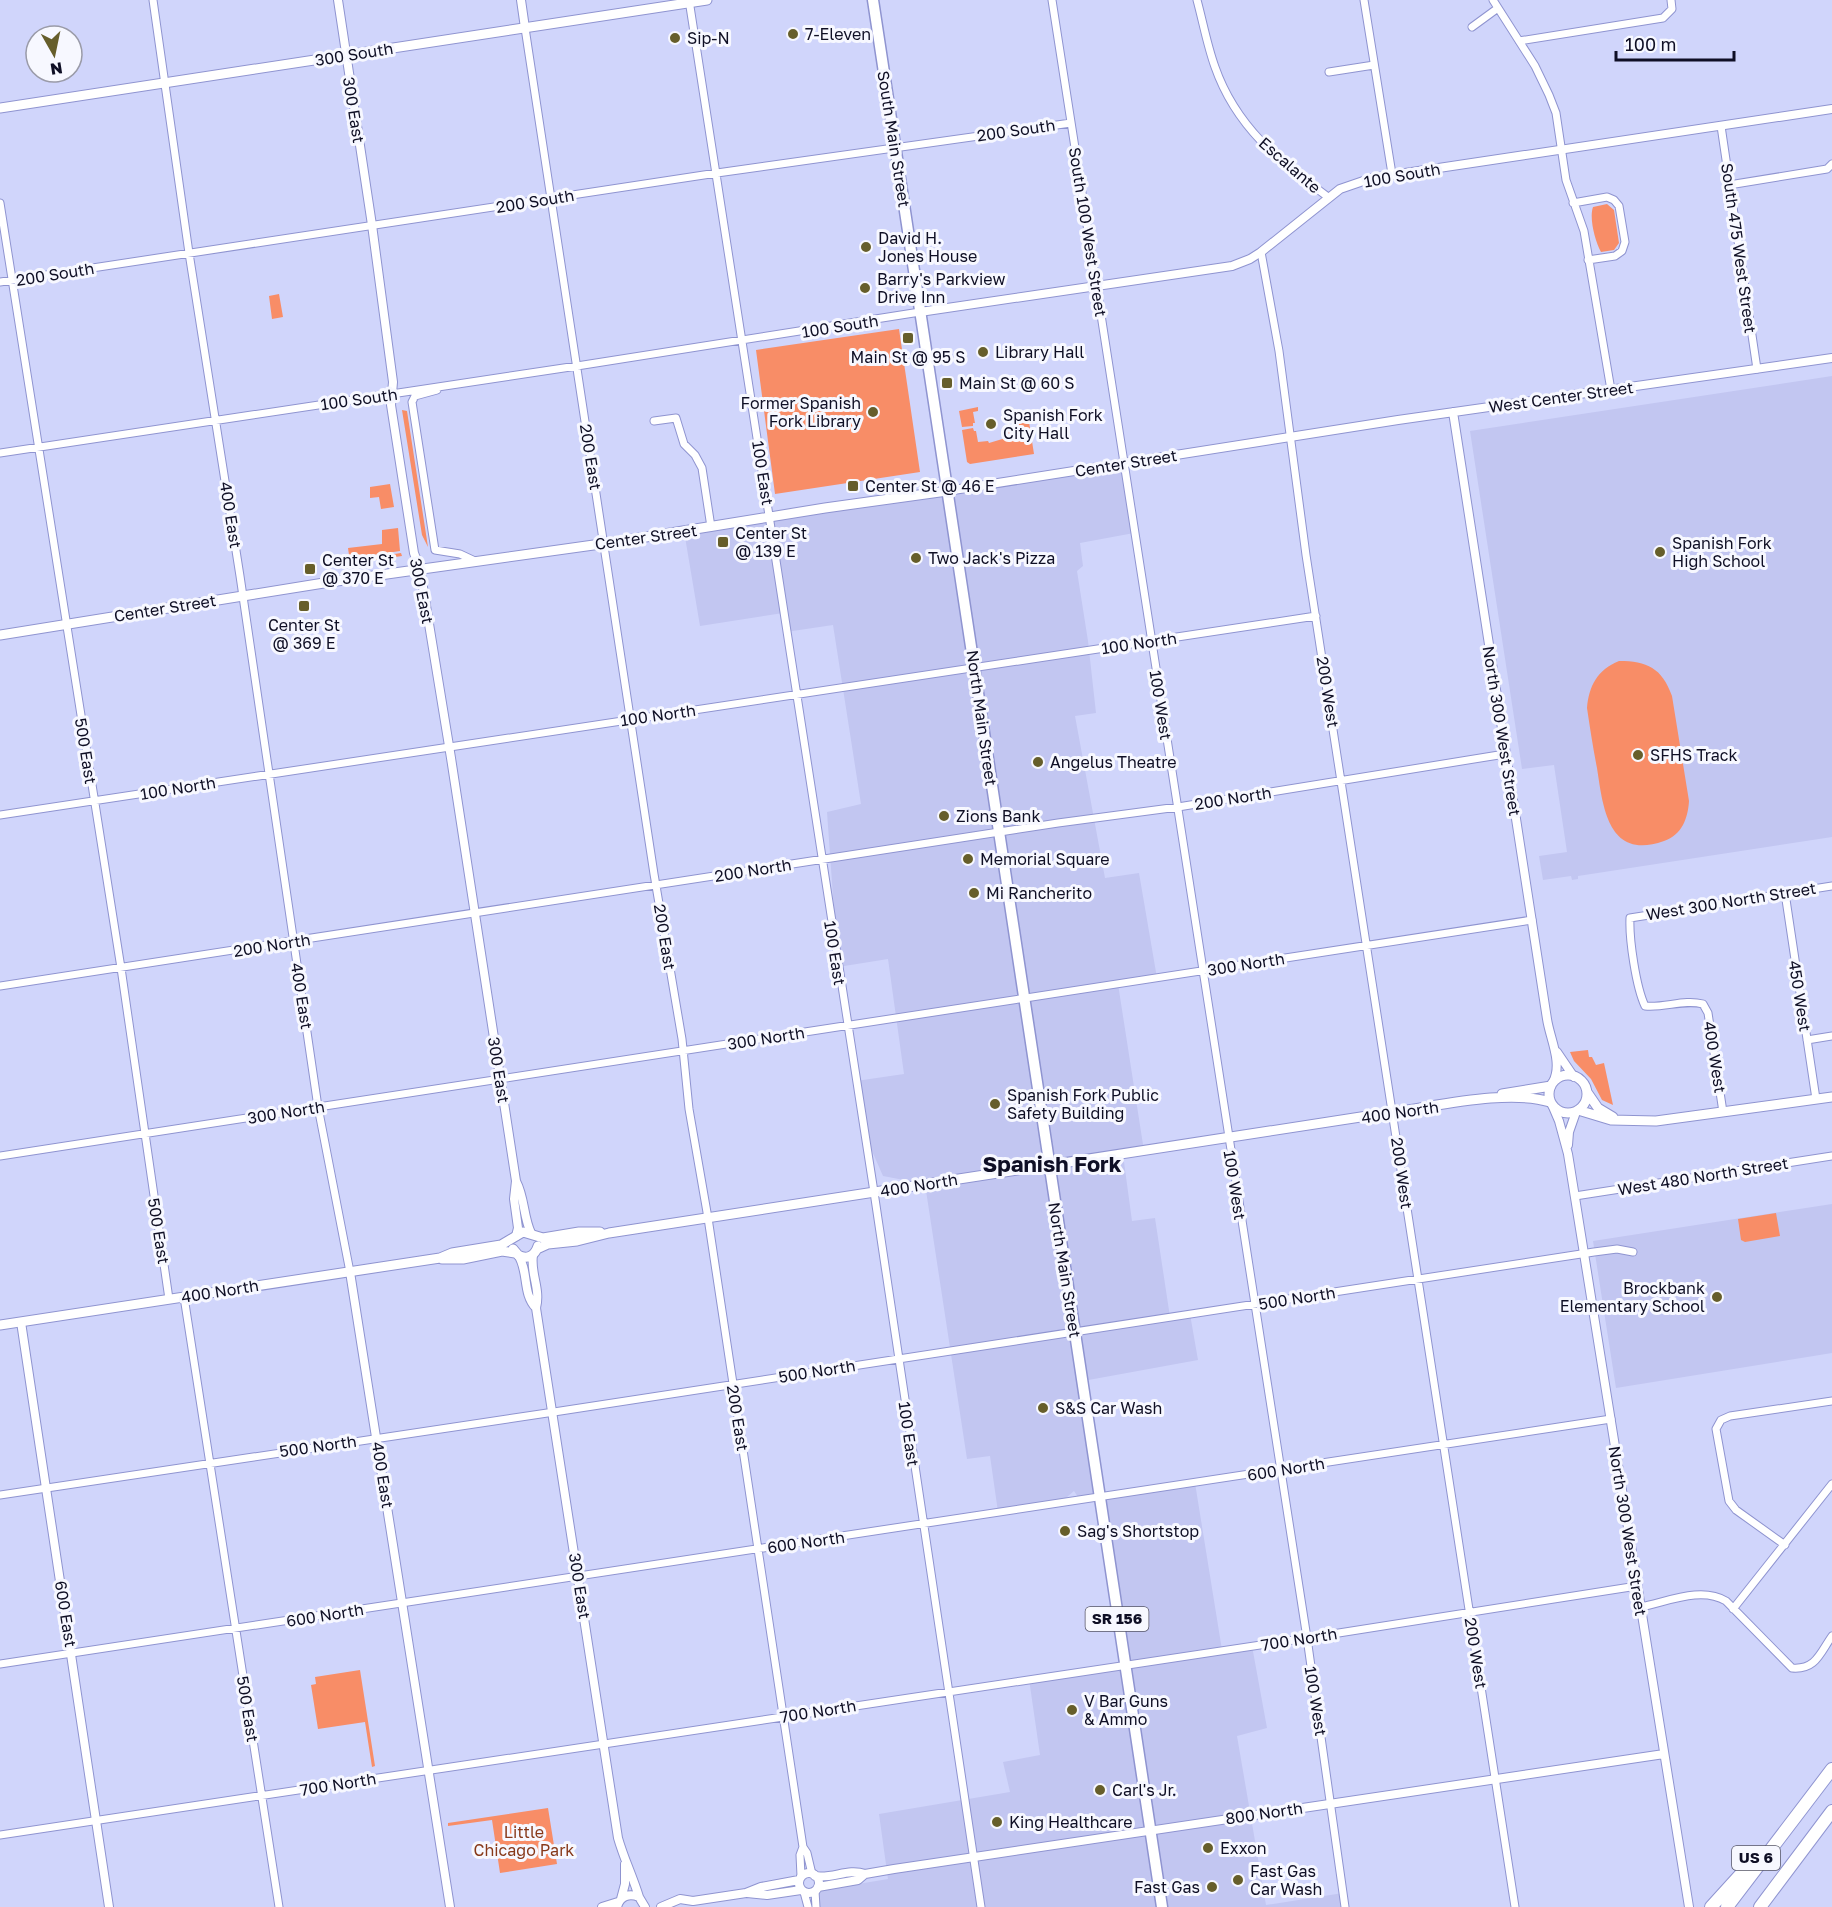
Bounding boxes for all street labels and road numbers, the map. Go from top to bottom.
street label: 300 South [313,38,395,70]
street label: South Main Street [873,69,915,209]
street label: 300 East [339,75,369,145]
street label: 200 South [976,115,1056,145]
street label: Escalante [1255,133,1325,197]
street label: South 100 West Street [1065,146,1111,318]
street label: 100 South [1362,158,1442,192]
street label: South 475 West Street [1717,162,1761,334]
street label: 200 South [494,185,576,217]
street label: 200 South [14,258,96,290]
street label: 100 South [800,310,880,342]
street label: West Center Street [1487,377,1635,417]
street label: 100 South [319,384,399,414]
street label: 200 East [576,423,606,491]
street label: 100 East [748,439,778,507]
street label: Center Street [1074,445,1178,481]
street label: 400 East [216,480,246,550]
street label: Center Street [594,520,698,554]
street label: 300 East [406,556,438,626]
street label: Center Street [113,590,217,626]
street label: 100 North [1100,628,1178,658]
street label: North 300 West Street [1479,644,1525,818]
street label: North Main Street [963,649,1001,787]
street label: 200 West [1312,655,1344,729]
street label: 100 West [1146,669,1176,741]
street label: 100 North [619,700,697,730]
street label: 500 East [71,717,101,785]
street label: 100 North [139,772,217,804]
street label: 200 North [1193,782,1273,814]
street label: 200 North [713,854,793,886]
street label: West 300 North Street [1644,878,1818,924]
street label: 200 East [650,903,680,971]
street label: 100 East [820,919,850,987]
street label: 200 North [232,929,312,961]
street label: 300 North [1206,948,1286,980]
street label: 450 West [1785,959,1815,1033]
street label: 400 East [287,961,317,1031]
street label: 400 West [1699,1020,1731,1094]
street label: 300 North [726,1022,806,1054]
street label: 300 East [484,1035,514,1105]
street label: 300 North [246,1096,326,1128]
street label: 400 North [1360,1097,1440,1127]
street label: 200 West [1387,1136,1417,1210]
street label: 100 West [1220,1149,1250,1221]
street label: West 480 North Street [1616,1153,1790,1199]
street label: 400 North [879,1169,959,1201]
street label: 500 East [144,1197,174,1265]
street label: North Main Street [1044,1201,1086,1339]
street label: 400 North [180,1275,260,1307]
street label: 500 North [1257,1282,1337,1314]
street label: 500 North [777,1355,857,1387]
street label: 200 East [723,1384,753,1452]
street label: 100 East [895,1400,923,1468]
street label: 500 North [278,1431,358,1461]
street label: 400 East [368,1440,398,1510]
street label: North 300 West Street [1605,1444,1651,1618]
street label: 600 North [1246,1453,1326,1485]
street label: 600 North [766,1527,846,1557]
street label: 300 East [565,1551,595,1621]
street label: 600 East [51,1579,81,1649]
street label: 600 North [285,1599,365,1631]
road number: SR 156 [1086,1607,1148,1631]
street label: 200 West [1460,1616,1492,1690]
street label: 700 North [1259,1623,1339,1655]
street label: 100 West [1301,1665,1331,1737]
street label: 500 East [233,1675,263,1743]
street label: 700 North [778,1695,858,1727]
street label: 700 North [298,1768,378,1800]
street label: 800 North [1224,1798,1304,1828]
road number: US 6 [1732,1846,1780,1870]

